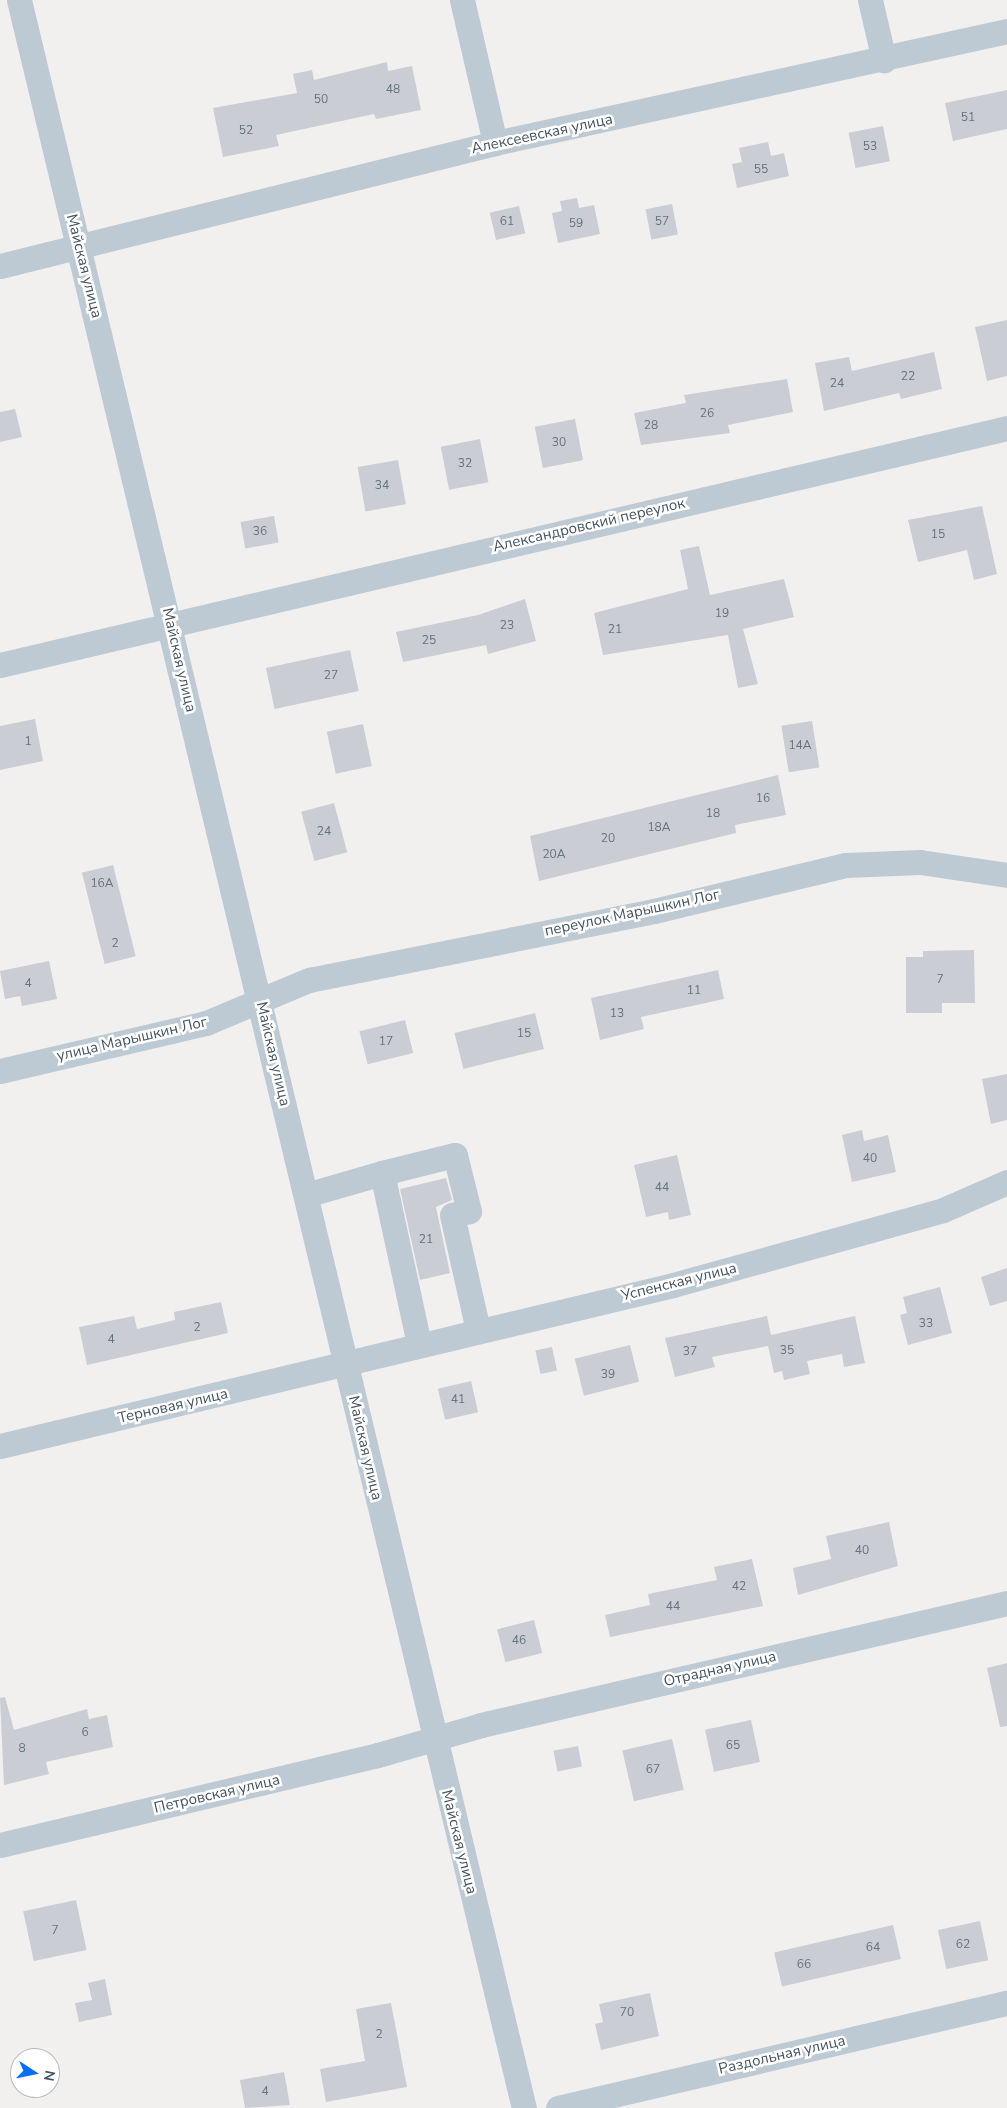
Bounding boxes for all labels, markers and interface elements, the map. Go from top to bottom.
house number: 48 [386,83,400,97]
house number: 50 [314,93,328,107]
street label: Алексеевская улица [470,110,614,158]
house number: 51 [961,111,975,125]
house number: 52 [239,124,253,138]
house number: 53 [863,140,877,154]
house number: 55 [754,163,768,177]
street label: Майская улица [62,212,106,320]
house number: 61 [500,215,514,229]
house number: 57 [655,215,669,229]
house number: 59 [569,217,583,231]
house number: 22 [901,370,915,384]
house number: 24 [830,377,844,391]
house number: 26 [700,407,714,421]
house number: 28 [644,419,658,433]
house number: 30 [552,436,566,450]
house number: 32 [458,457,472,471]
house number: 34 [375,479,389,493]
street label: Александровский переулок [491,494,687,556]
house number: 36 [253,525,267,539]
house number: 15 [931,528,945,542]
street label: Майская улица [158,606,200,714]
house number: 19 [715,607,729,621]
house number: 23 [500,619,514,633]
house number: 21 [608,623,622,637]
house number: 25 [422,634,436,648]
house number: 27 [324,669,338,683]
house number: 1 [24,735,32,749]
house number: 14А [788,739,812,753]
house number: 16 [756,792,770,806]
house number: 18 [706,807,720,821]
house number: 18А [647,821,671,835]
house number: 24 [317,825,331,839]
house number: 20 [601,832,615,846]
house number: 20А [542,848,566,862]
house number: 16А [90,877,114,891]
street label: переулок Марышкин Лог [543,886,721,940]
house number: 2 [111,937,119,951]
house number: 7 [936,973,944,987]
house number: 4 [24,977,32,991]
house number: 11 [687,984,701,998]
street label: Майская улица [252,1000,294,1108]
house number: 13 [610,1007,624,1021]
street label: улица Марышкин Лог [55,1013,209,1065]
house number: 15 [517,1027,531,1041]
house number: 17 [379,1035,393,1049]
house number: 40 [863,1152,877,1166]
house number: 44 [655,1181,669,1195]
house number: 21 [419,1233,433,1247]
street label: Успенская улица [619,1259,739,1305]
house number: 33 [919,1317,933,1331]
house number: 2 [193,1321,201,1335]
house number: 4 [107,1333,115,1347]
house number: 35 [780,1344,794,1358]
house number: 37 [683,1345,697,1359]
house number: 39 [601,1368,615,1382]
street label: Терновая улица [116,1385,230,1427]
house number: 41 [451,1393,465,1407]
street label: Майская улица [344,1394,386,1502]
house number: 40 [855,1544,869,1558]
house number: 42 [732,1580,746,1594]
house number: 44 [666,1600,680,1614]
house number: 46 [512,1634,526,1648]
street label: Отрадная улица [662,1647,778,1691]
house number: 6 [81,1726,89,1740]
house number: 65 [726,1739,740,1753]
house number: 8 [18,1742,26,1756]
house number: 67 [646,1763,660,1777]
street label: Петровская улица [152,1771,282,1817]
street label: Майская улица [437,1788,481,1896]
house number: 7 [51,1924,59,1938]
house number: 62 [956,1938,970,1952]
house number: 64 [866,1941,880,1955]
house number: 66 [797,1958,811,1972]
house number: 70 [620,2006,634,2020]
house number: 2 [375,2028,383,2042]
street label: Раздольная улица [717,2032,847,2078]
north arrow [10,2048,60,2098]
text: N [39,2069,60,2083]
house number: 4 [261,2085,269,2099]

